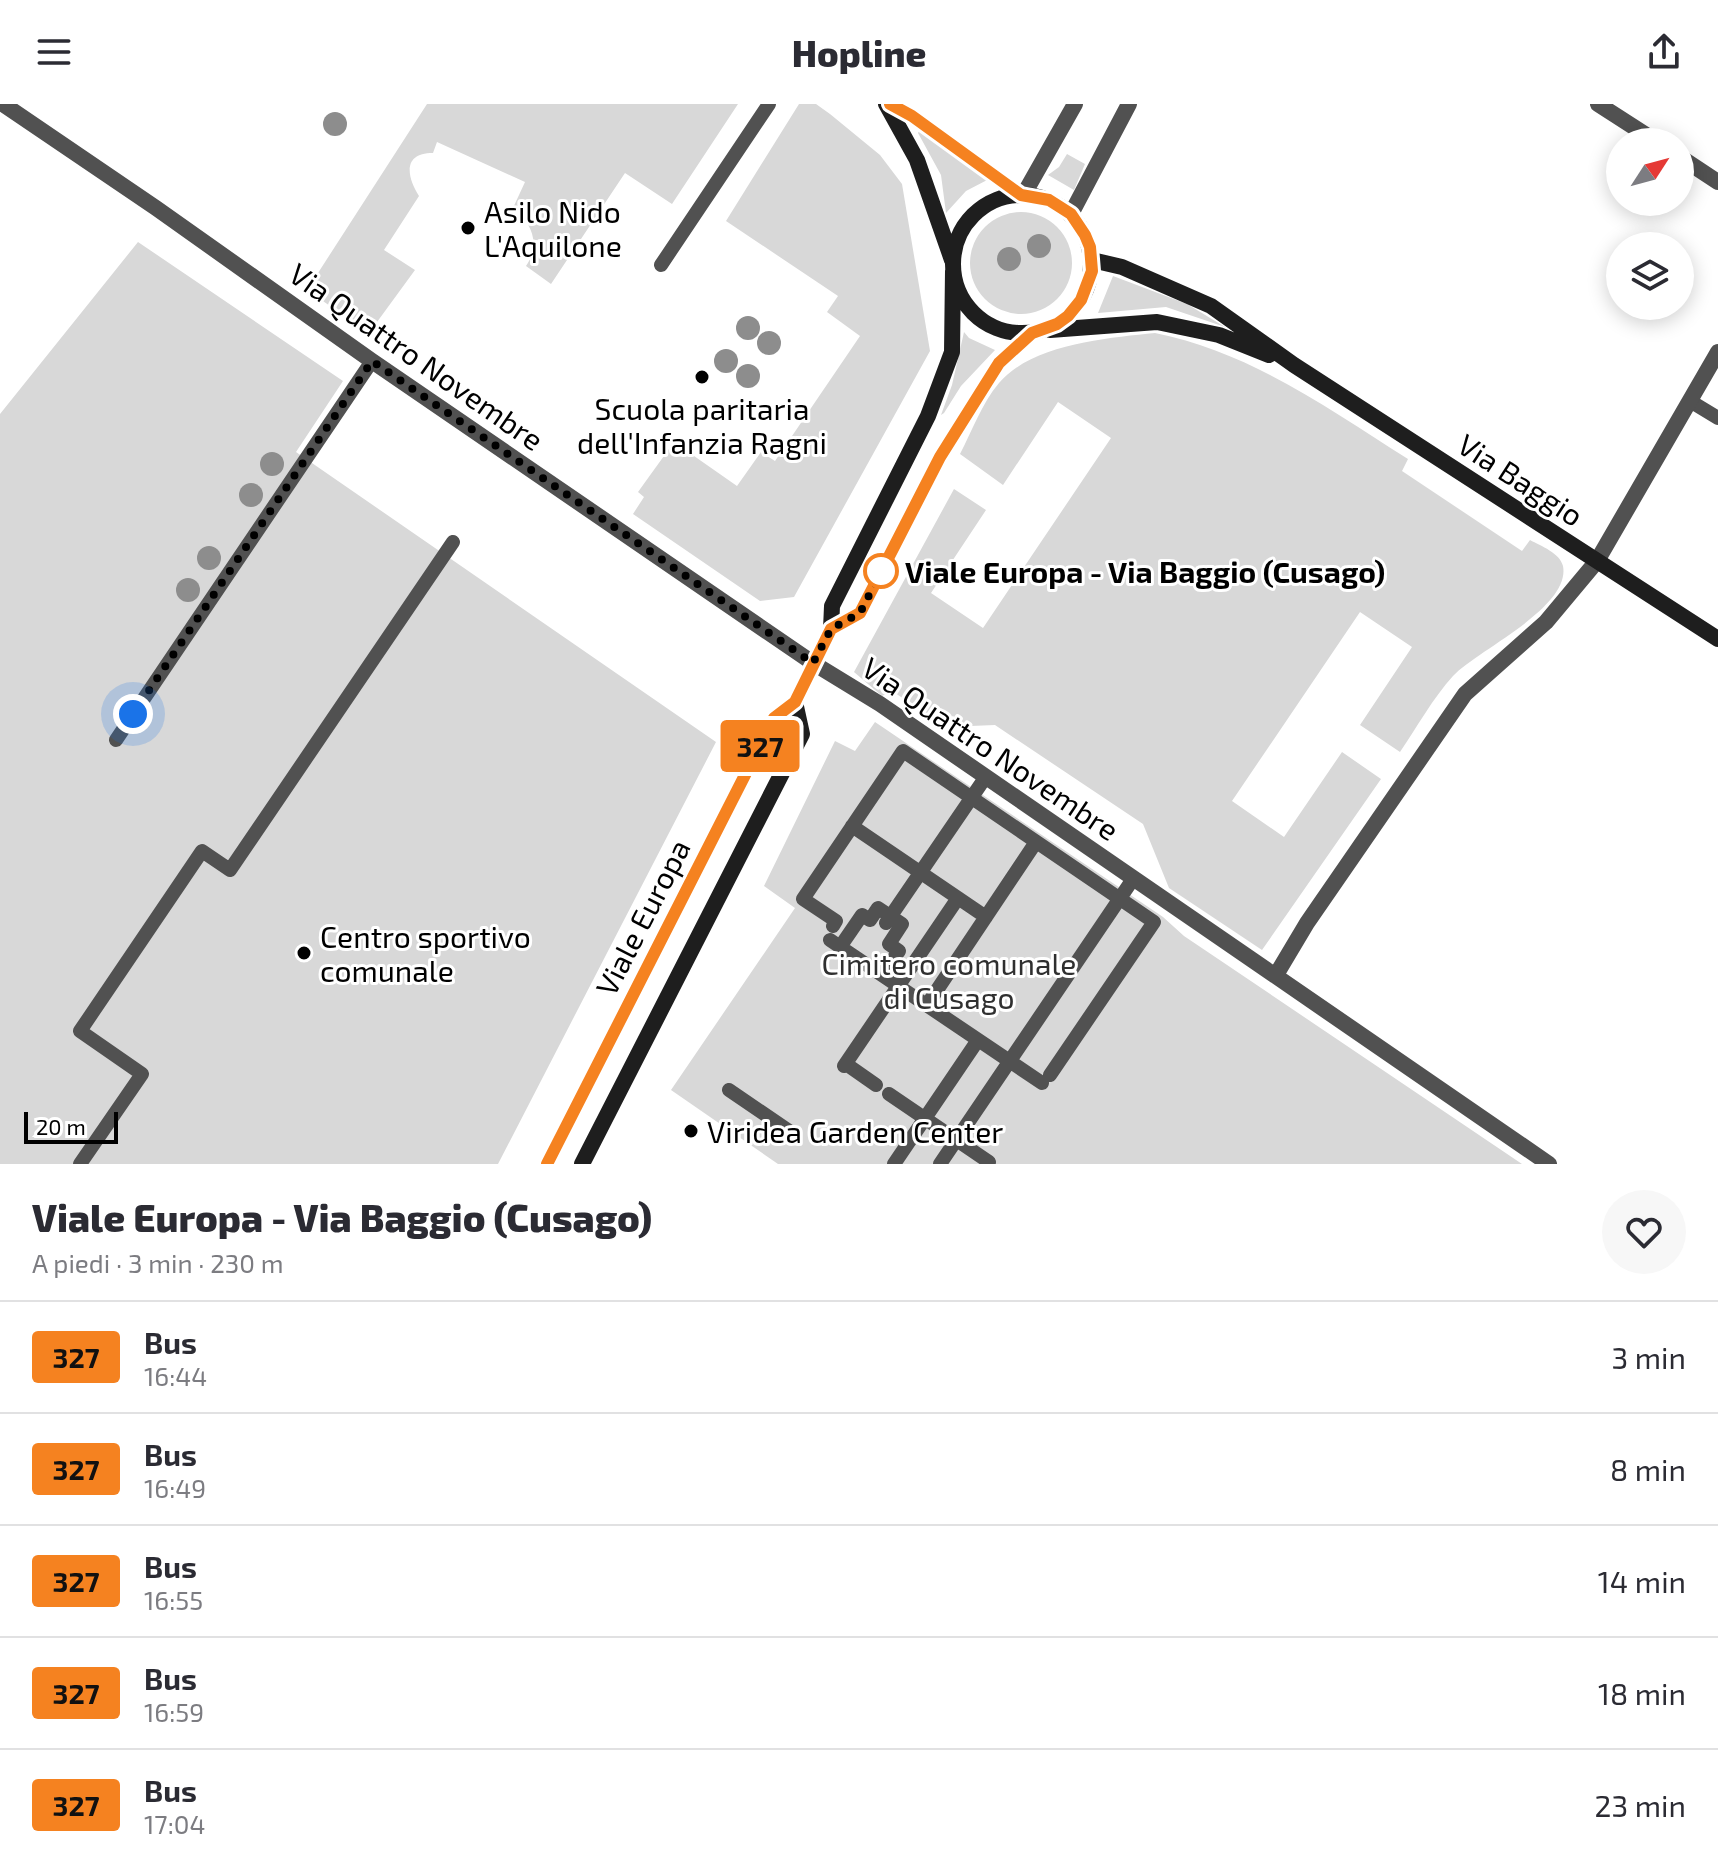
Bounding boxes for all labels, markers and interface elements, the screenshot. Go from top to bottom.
icon: menu [32,30,76,74]
icon: share [1642,30,1686,74]
text: Hopline [792,31,926,74]
north arrow [1606,128,1694,216]
map controls [1606,128,1694,320]
place label: Asilo Nido L'Aquilone [484,193,622,263]
marker: Asilo Nido L'Aquilone [459,219,477,237]
button: layers [1606,232,1694,320]
street label: Via Quattro Novembre [283,255,551,457]
marker: Scuola paritaria dell'Infanzia Ragni [693,368,711,386]
place label: Scuola paritaria dell'Infanzia Ragni [577,390,827,460]
street label: Via Baggio [1452,425,1590,533]
place label: Viale Europa - Via Baggio (Cusago) [905,553,1385,589]
marker: Viale Europa - Via Baggio (Cusago) [864,554,898,588]
street label: Via Quattro Novembre [856,649,1126,847]
your location [113,694,153,734]
line badge: 327 [714,720,806,772]
text: 327 [737,729,783,763]
street label: Viale Europa [587,833,697,1001]
place label: Centro sportivo comunale [320,918,531,988]
marker: Centro sportivo comunale [295,944,313,962]
park label: Cimitero comunale di Cusago [822,945,1076,1015]
scale bar [24,1108,118,1144]
text: 20 m [36,1113,86,1139]
place label: Viridea Garden Center [707,1113,1003,1149]
marker: Viridea Garden Center [682,1122,700,1140]
button: heart [1602,1190,1686,1274]
text: Viale Europa - Via Baggio (Cusago) [32,1194,652,1240]
text: A piedi · 3 min · 230 m [32,1247,284,1278]
text: Bus [144,1324,197,1360]
text: 3 min [1611,1339,1686,1375]
text: 327 [53,1340,99,1374]
text: 16:44 [144,1360,207,1391]
text: Bus [144,1436,197,1472]
text: 8 min [1610,1451,1686,1487]
text: 327 [53,1452,99,1486]
text: 16:49 [144,1472,206,1503]
text: Bus [144,1548,197,1584]
text: 14 min [1598,1563,1686,1599]
text: 327 [53,1564,99,1598]
text: 16:55 [144,1584,203,1615]
text: Bus [144,1660,197,1696]
text: 18 min [1598,1675,1686,1711]
text: 327 [53,1676,99,1710]
text: 16:59 [144,1696,204,1727]
text: Bus [144,1772,197,1808]
text: 23 min [1595,1787,1686,1823]
text: 327 [53,1788,99,1822]
text: 17:04 [144,1808,205,1839]

